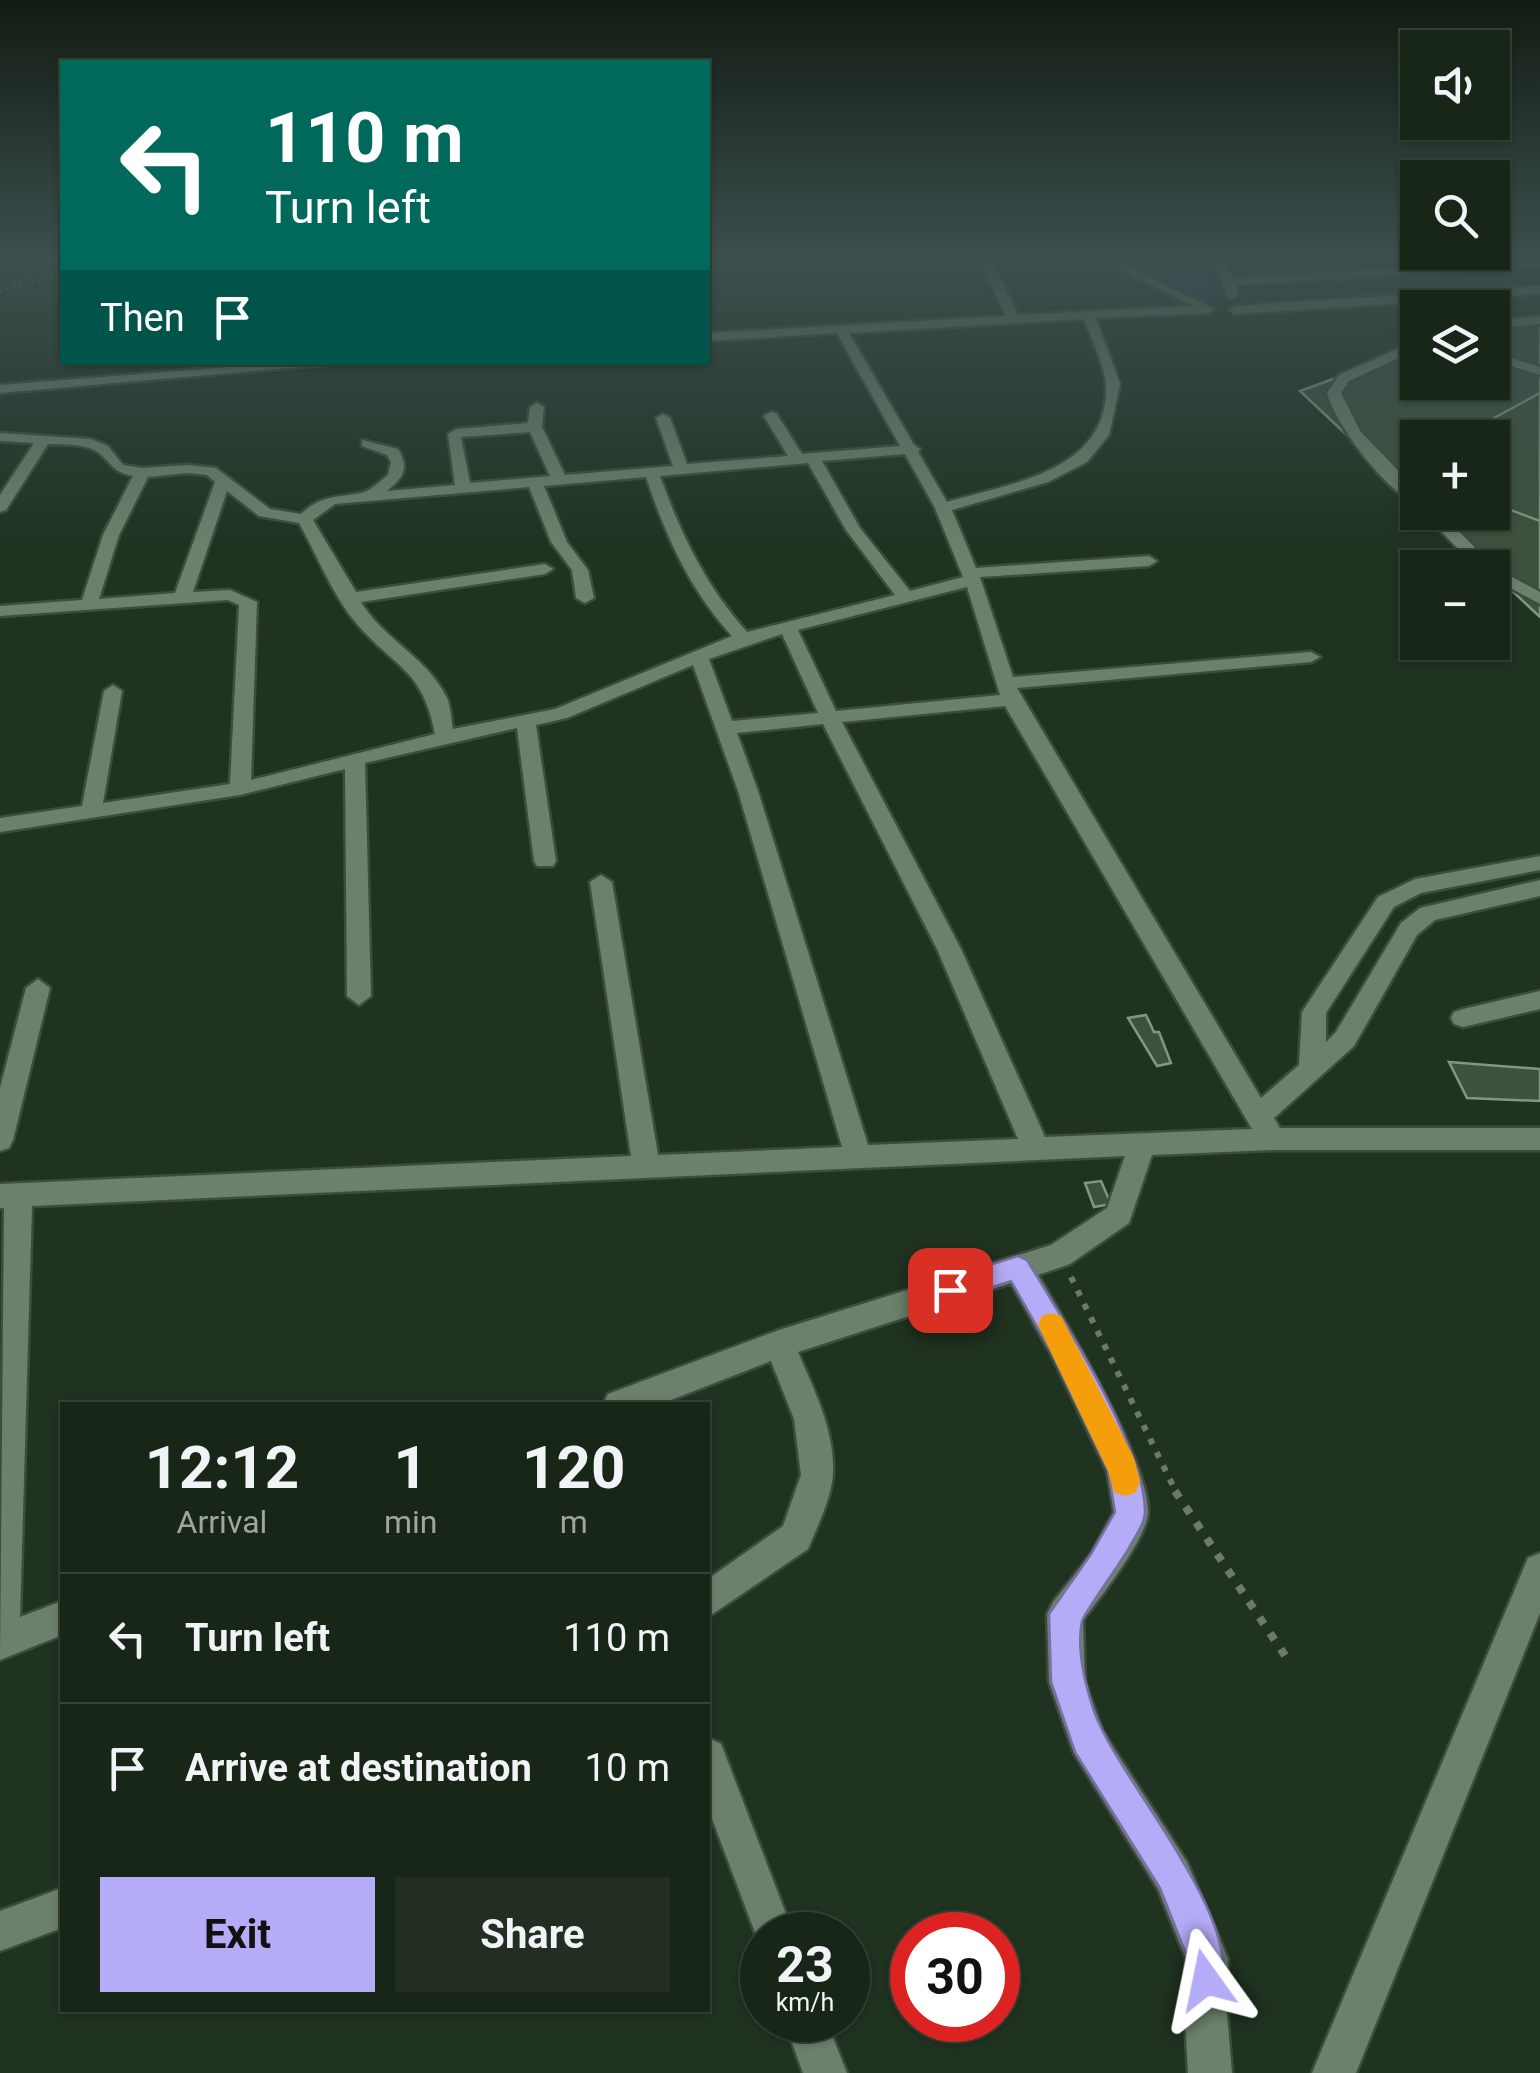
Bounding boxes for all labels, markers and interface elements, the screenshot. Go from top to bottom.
map controls [1400,30,1510,660]
button: sound [1400,30,1510,140]
text: 110 m [265,97,464,179]
icon: left [100,100,230,230]
button: search [1400,160,1510,270]
text: Turn left [265,181,431,234]
icon: arrive [205,290,260,345]
button: layers [1400,290,1510,400]
text: Then [100,296,185,340]
button: + [1400,420,1510,530]
button: − [1400,550,1510,660]
pin [908,1248,993,1333]
icon: arrive [923,1263,978,1318]
text: 12:12 [145,1432,299,1503]
text: 1 [393,1432,428,1503]
text: 120 [522,1432,625,1503]
text: Arrival [177,1503,267,1541]
text: min [384,1503,437,1541]
text: m [560,1503,588,1541]
icon: left [100,1611,155,1666]
text: Turn left [185,1616,330,1660]
text: 110 m [563,1616,670,1660]
icon: arrive [100,1741,155,1796]
text: Arrive at destination [185,1746,532,1790]
text: 10 m [585,1746,670,1790]
button: Exit [100,1877,375,1992]
button: Share [395,1877,670,1992]
speed limit sign: 30 [890,1912,1020,2042]
position arrow [1154,1928,1258,2032]
text: 23 [776,1936,834,1994]
text: km/h [776,1988,834,2017]

